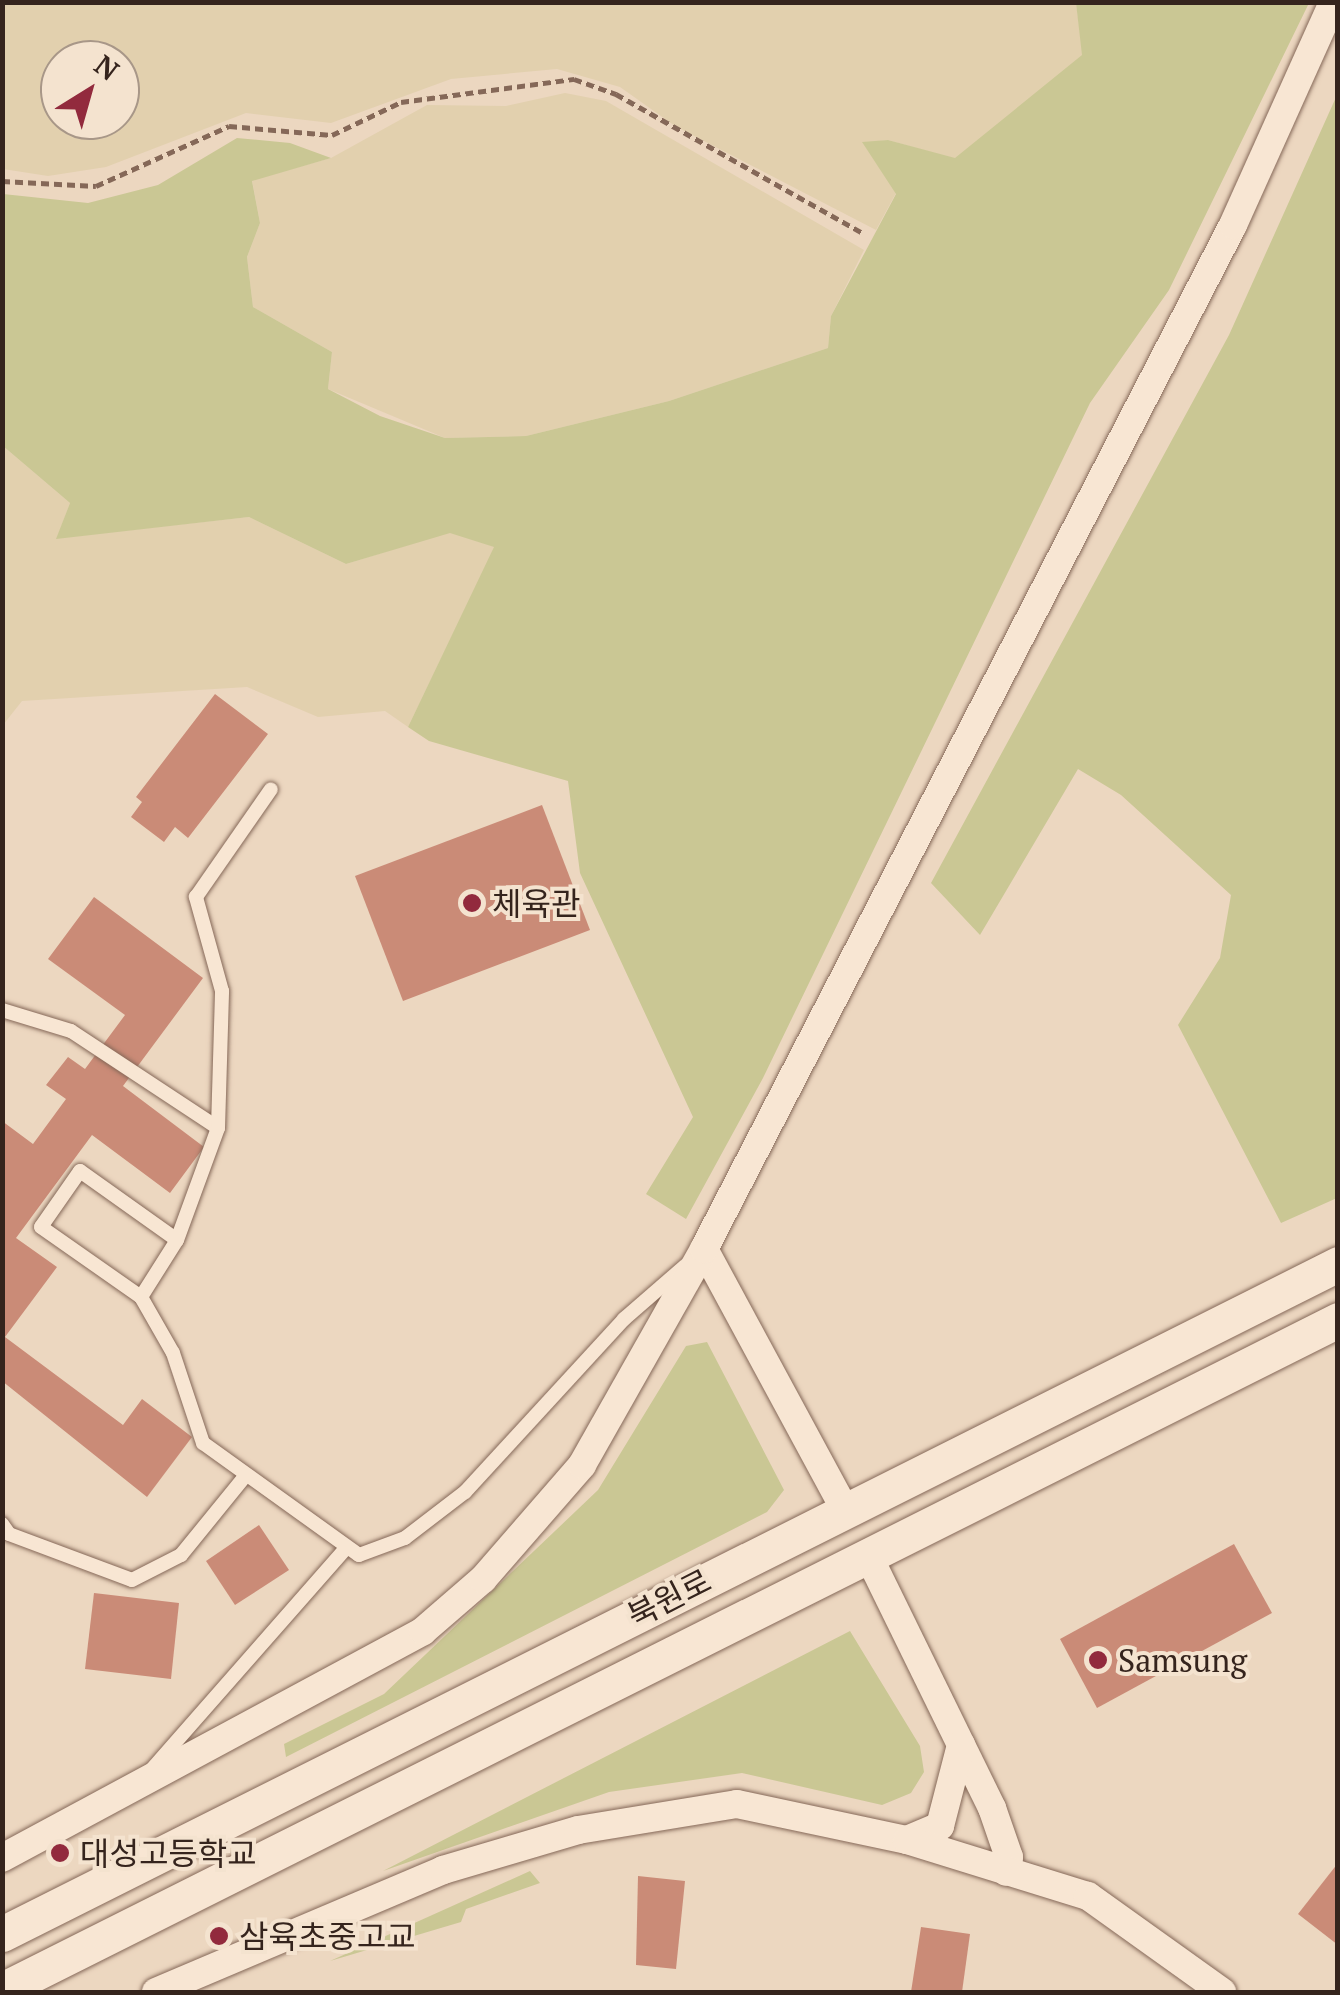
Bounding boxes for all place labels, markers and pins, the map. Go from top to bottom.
place label: 체육관 [492,884,580,922]
marker: 체육관 [461,892,483,914]
place label: Samsung [1118,1641,1247,1679]
marker: Samsung [1087,1649,1109,1671]
place label: 대성고등학교 [80,1834,257,1872]
marker: 대성고등학교 [49,1842,71,1864]
place label: 삼육초중고교 [239,1917,416,1955]
marker: 삼육초중고교 [208,1925,230,1947]

